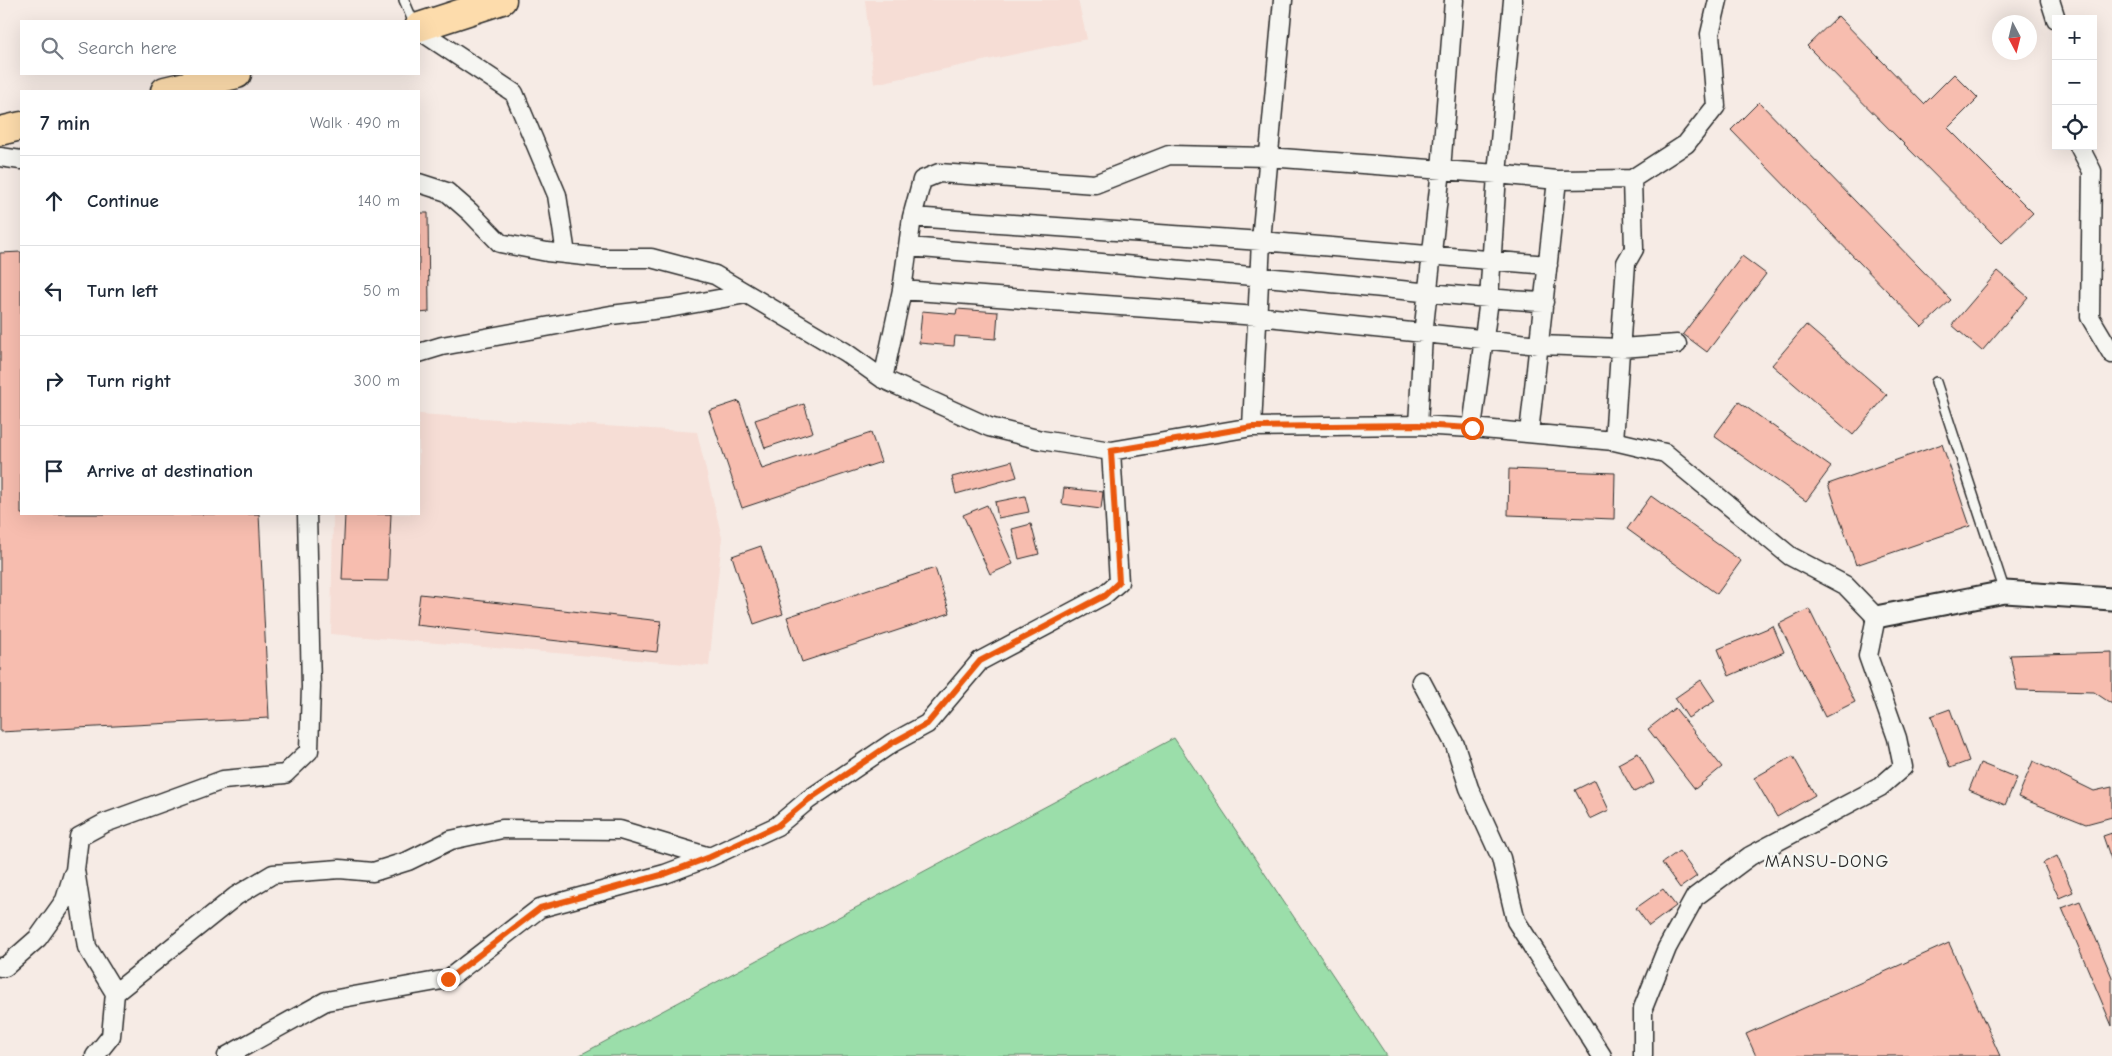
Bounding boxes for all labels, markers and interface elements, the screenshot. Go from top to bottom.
north arrow [1992,15,2037,60]
map controls [2052,15,2097,150]
button: + [2052,15,2097,60]
search box [20,20,420,75]
icon: search [38,34,66,62]
text: Search here [78,37,177,59]
button: − [2052,60,2097,105]
button: locate [2052,105,2097,150]
text: 7 min [40,111,90,135]
text: Walk · 490 m [310,114,400,132]
icon: ahead [40,187,68,215]
text: Continue [87,190,159,212]
text: 140 m [358,192,400,210]
icon: left [40,277,68,305]
text: Turn left [87,280,158,302]
text: 50 m [363,282,400,300]
icon: right [40,367,68,395]
text: Turn right [87,370,171,392]
text: 300 m [354,372,400,390]
route start [1461,417,1484,440]
icon: arrive [40,457,68,485]
text: Arrive at destination [87,460,253,482]
district label: MANSU-DONG [1765,851,1889,872]
route end [437,968,460,991]

